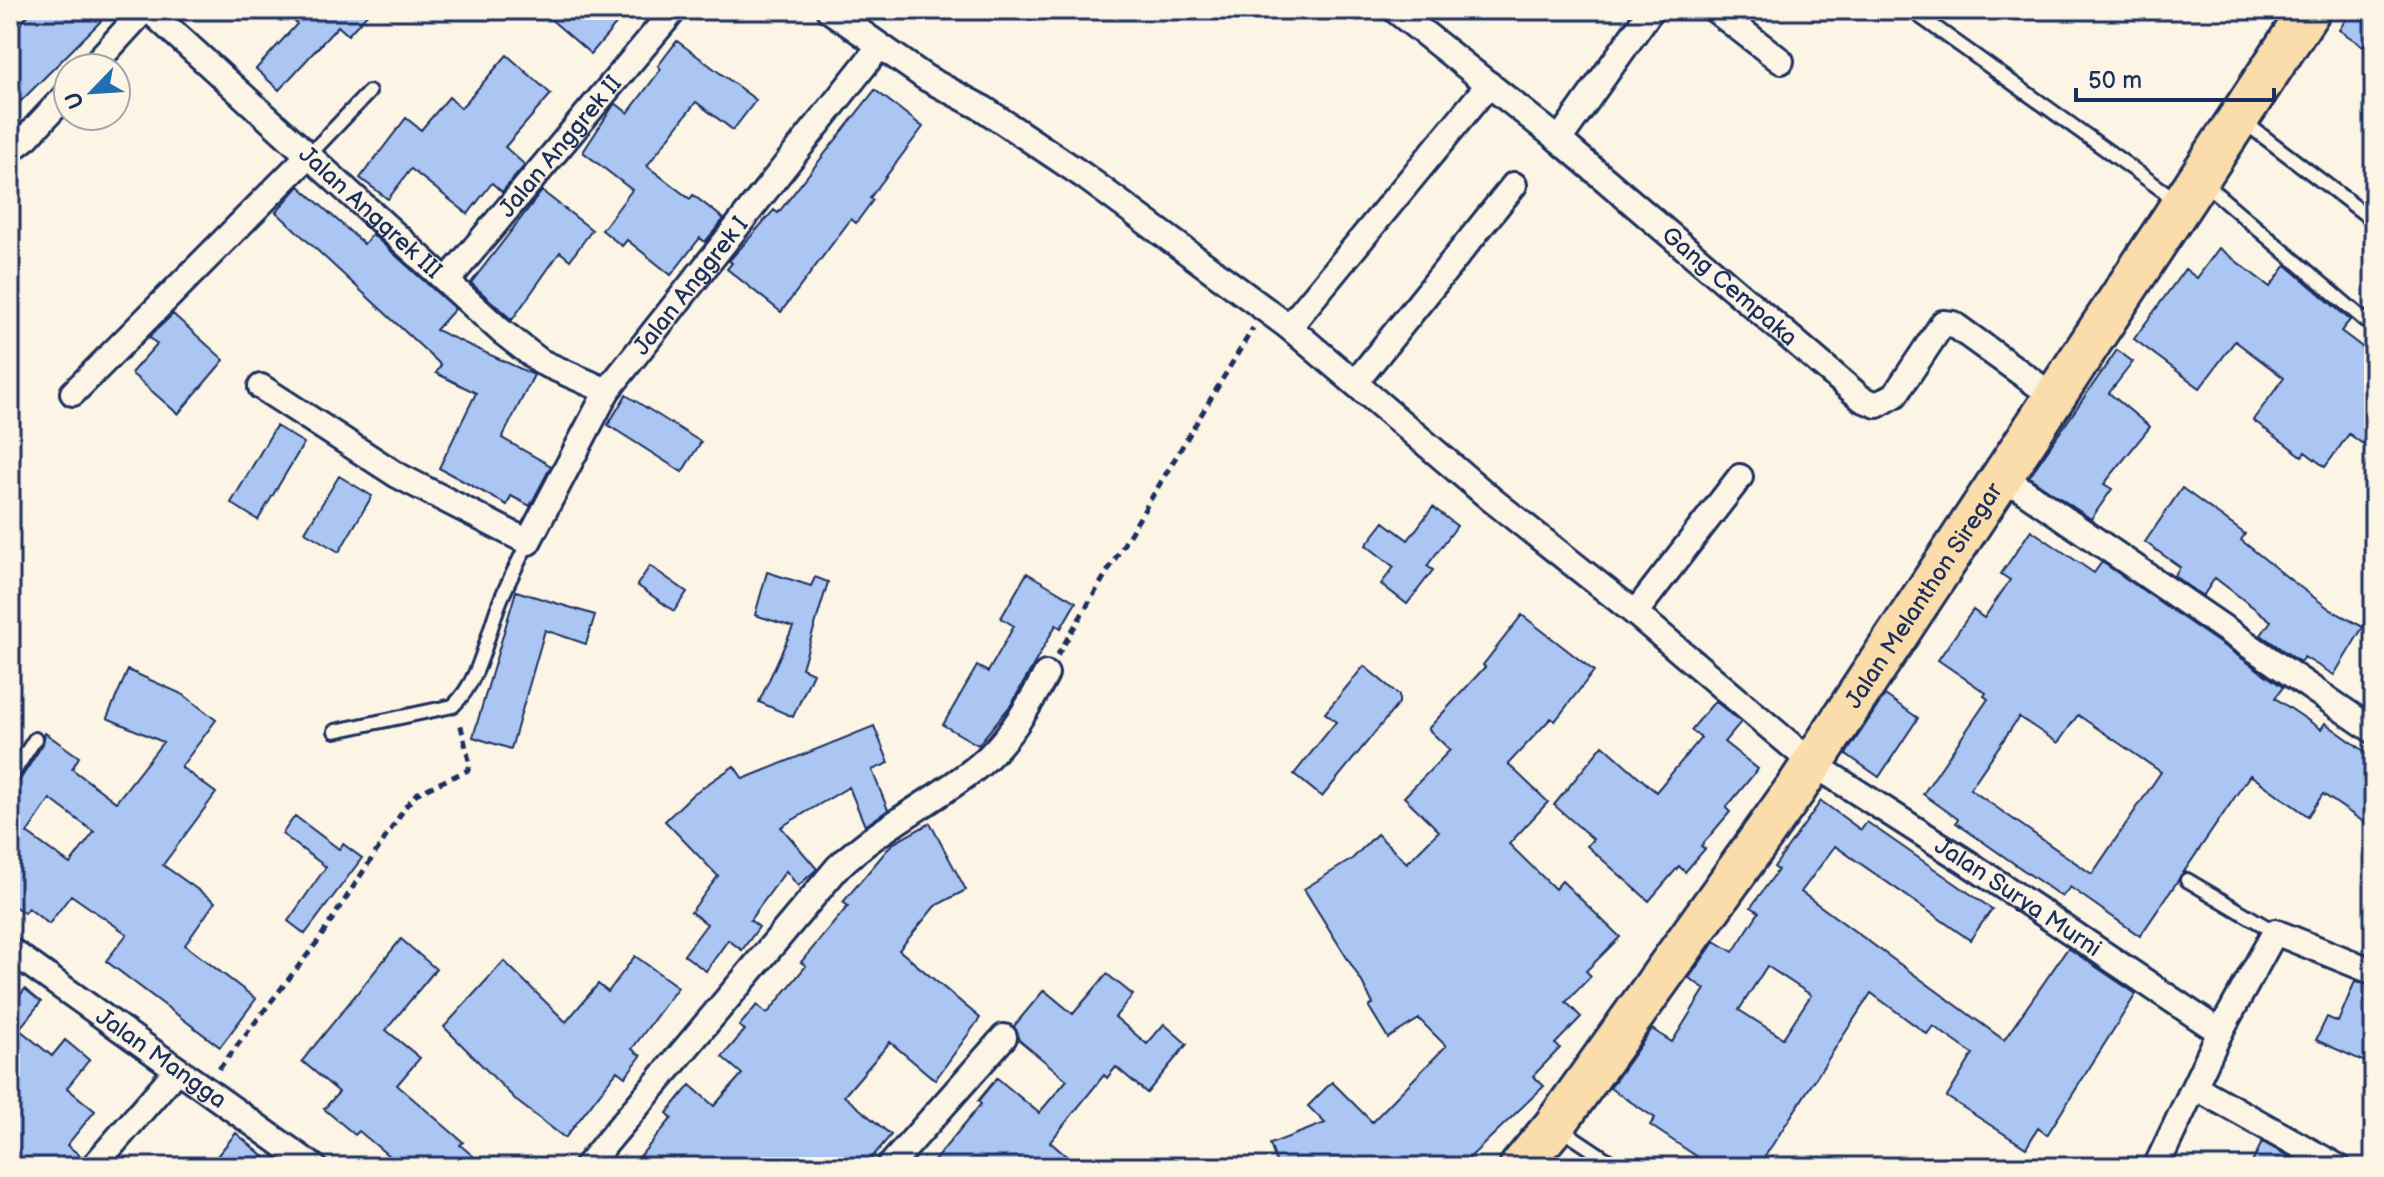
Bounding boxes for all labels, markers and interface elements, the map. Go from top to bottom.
north arrow [52,52,132,132]
scale bar [2076,52,2274,102]
text: 50 m [2088,66,2142,95]
street label: Jalan Anggrek II [492,69,628,223]
text: U [60,87,91,113]
street label: Jalan Anggrek III [293,140,448,285]
street label: Jalan Anggrek I [627,210,754,361]
street label: Gang Cempaka [1656,220,1804,352]
street label: Jalan Melanthon Siregar [1839,477,2009,714]
street label: Jalan Surya Murni [1929,831,2107,963]
street label: Jalan Mangga [90,1002,232,1115]

